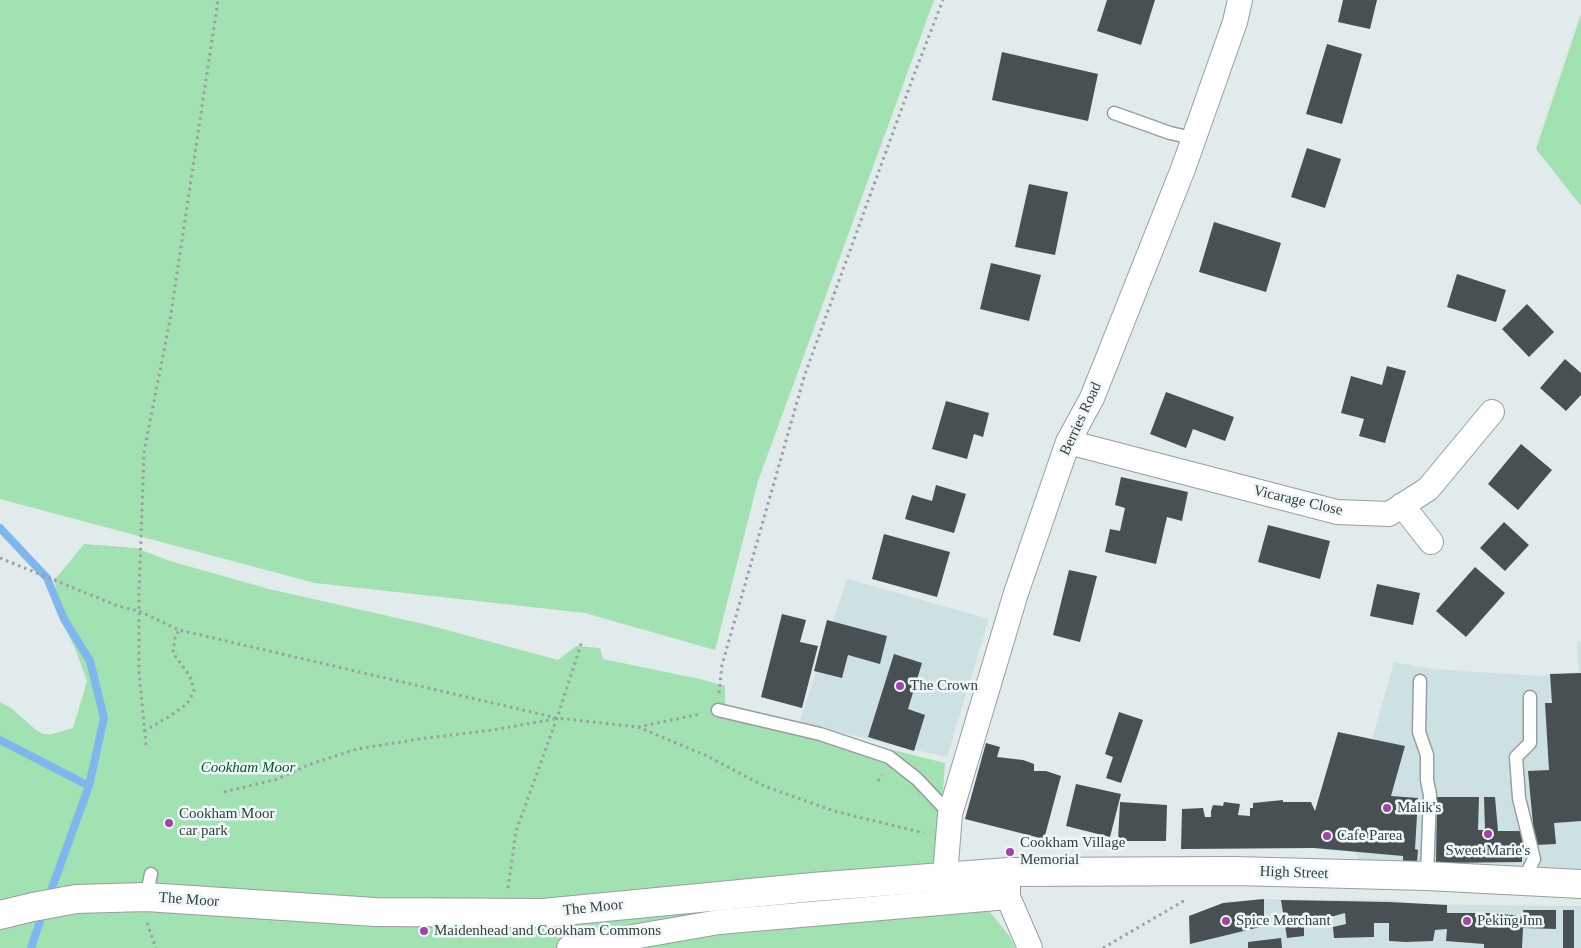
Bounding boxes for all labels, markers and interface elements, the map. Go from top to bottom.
street label: Berries Road [1056,380,1106,458]
street label: Vicarage Close [1252,482,1344,520]
place label: The Crown [910,677,978,695]
marker: The Crown [894,680,906,692]
park label: Cookham Moor [201,759,295,777]
place label: Malik's [1397,799,1441,817]
marker: Malik's [1381,802,1393,814]
place label: Cookham Moor car park [179,805,274,840]
marker: Cookham Moor car park [163,817,175,829]
place label: Cafe Parea [1337,827,1402,845]
marker: Sweet Marie's [1482,828,1494,840]
marker: Cafe Parea [1321,830,1333,842]
place label: Cookham Village Memorial [1020,834,1125,869]
place label: Sweet Marie's [1446,842,1530,860]
marker: Cookham Village Memorial [1004,846,1016,858]
street label: High Street [1259,863,1329,883]
street label: The Moor [158,889,220,911]
street label: The Moor [562,896,624,920]
place label: Spice Merchant [1236,912,1331,930]
place label: Peking Inn [1477,912,1542,930]
marker: Spice Merchant [1220,915,1232,927]
marker: Peking Inn [1461,915,1473,927]
place label: Maidenhead and Cookham Commons [434,922,661,940]
marker: Maidenhead and Cookham Commons [418,925,430,937]

